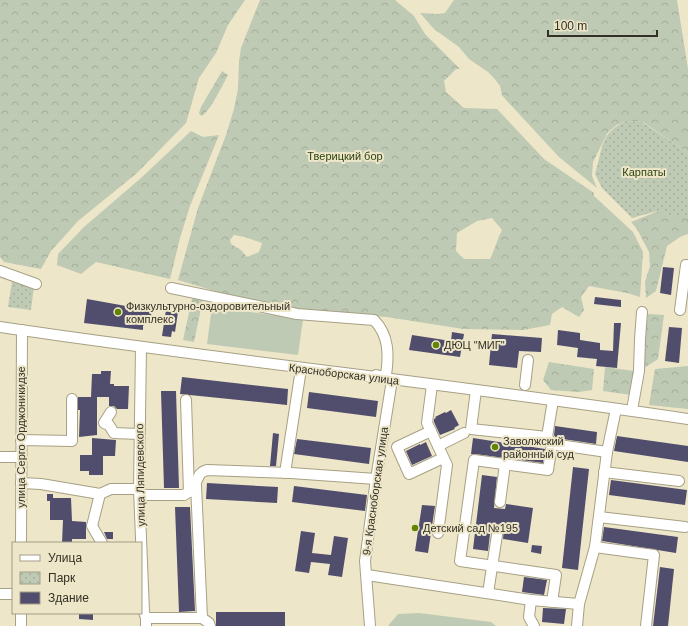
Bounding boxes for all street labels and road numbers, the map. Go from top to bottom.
street label: Красноборская улица [288,361,401,387]
street label: улица Серго Орджоникидзе [15,366,27,508]
street label: улица Ляпидевского [133,423,147,527]
street label: 9-я Красноборская улица [360,425,390,556]

